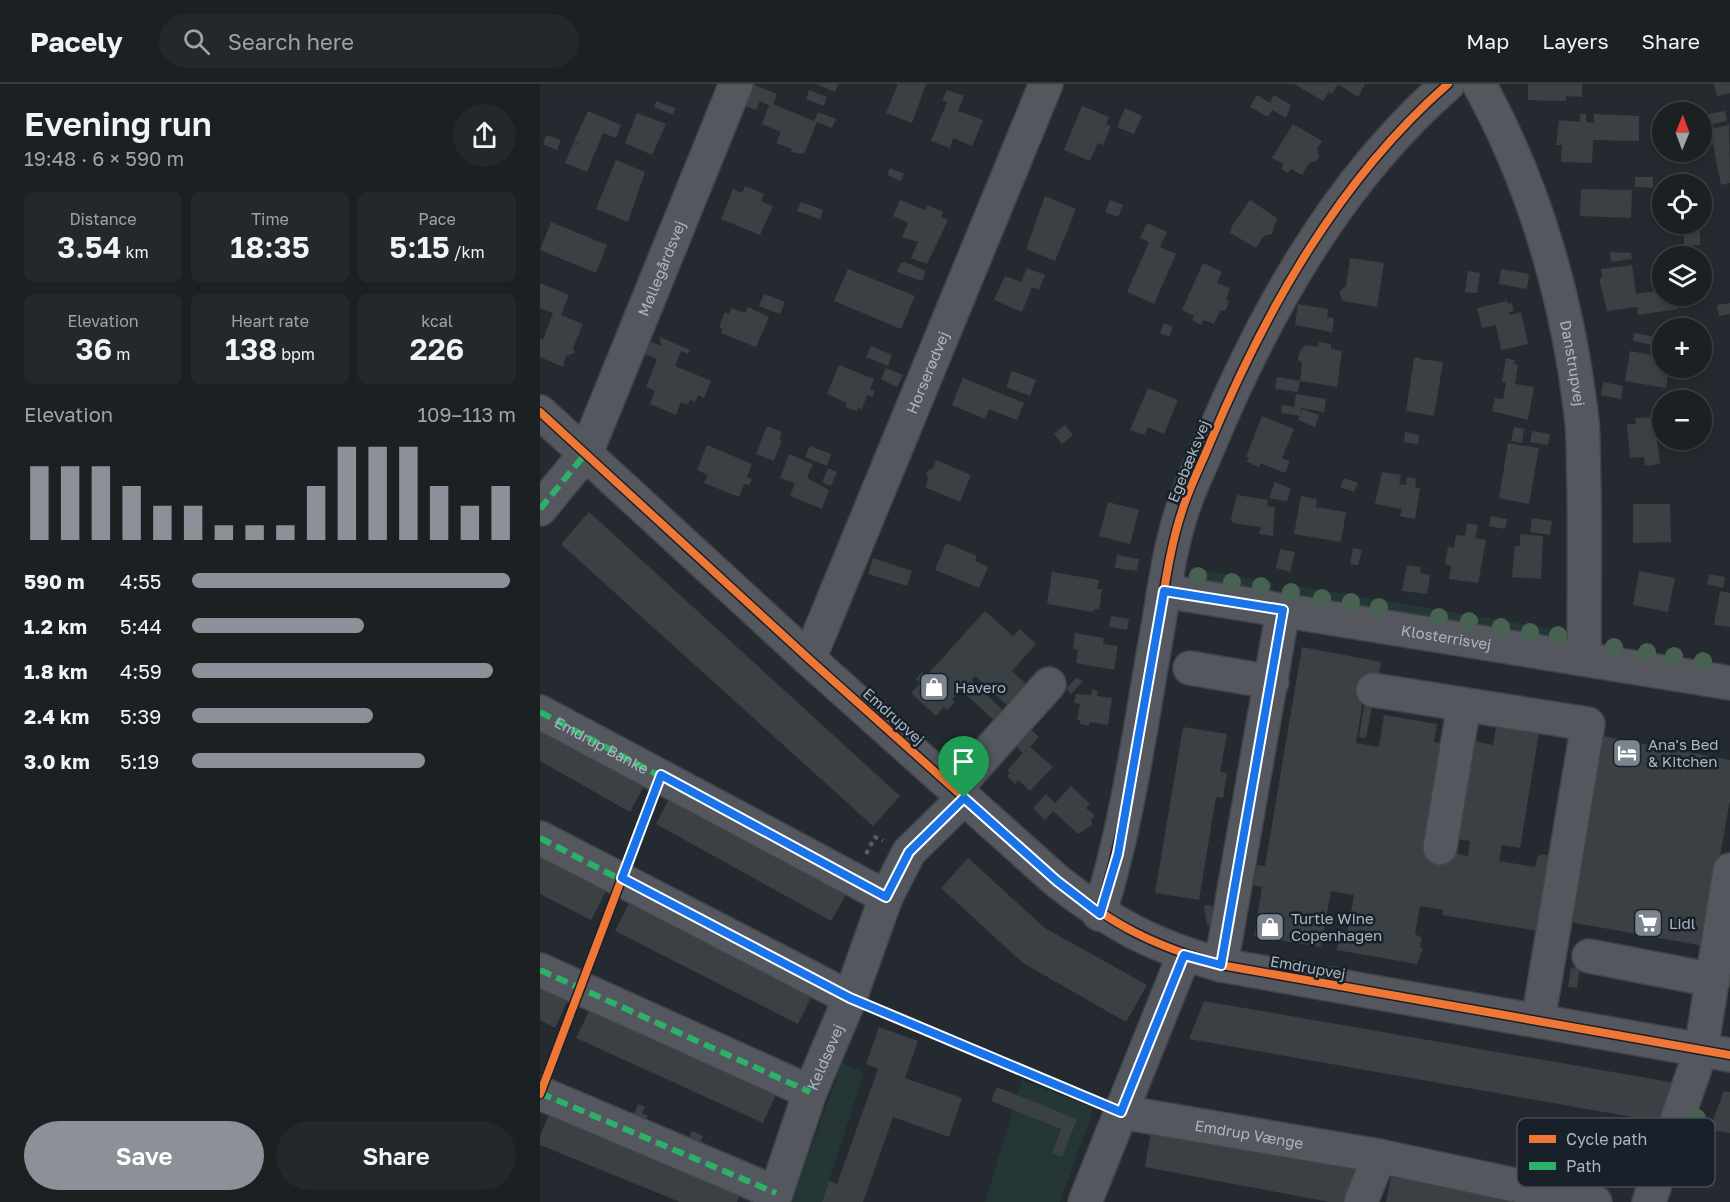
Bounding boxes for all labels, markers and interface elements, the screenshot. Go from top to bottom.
search box [159,14,579,68]
text: Pacely [30,25,123,58]
icon: search [180,25,213,58]
text: Search here [228,28,354,55]
text: Map [1466,28,1509,54]
text: Layers [1542,28,1609,54]
text: Share [1642,28,1700,54]
north arrow [1652,102,1712,162]
map controls [1652,102,1712,450]
text: Evening run [24,104,212,143]
button: share [453,104,516,167]
text: 19:48 · 6 × 590 m [24,146,184,170]
button: locate [1652,174,1712,234]
text: Distance [69,209,137,229]
text: Time [251,209,289,229]
text: Pace [418,209,456,229]
street label: Møllegårdsvej [634,218,689,319]
text: 3.54 [57,229,122,265]
text: 18:35 [230,229,310,265]
text: 5:15 [389,229,450,265]
text: km [122,242,149,262]
text: /km [450,242,485,262]
button: layers [1652,246,1712,306]
text: Elevation [67,311,139,331]
text: Heart rate [231,311,309,331]
text: kcal [421,311,453,331]
street label: Danstrupvej [1557,318,1589,407]
button: + [1652,318,1712,378]
street label: Horserødvej [902,328,952,416]
text: 36 [75,331,112,367]
text: 138 [225,331,277,367]
text: 226 [410,331,464,367]
text: m [112,344,131,364]
text: bpm [277,344,315,364]
button: − [1652,390,1712,450]
text: Elevation [24,402,113,426]
text: 109–113 m [417,402,516,426]
street label: Egebæksvej [1163,417,1213,505]
text: 590 m [24,569,84,593]
text: 4:55 [120,569,161,593]
text: 1.2 km [24,614,87,638]
text: 5:44 [120,614,162,638]
street label: Klosterrisvej [1400,621,1493,653]
text: 1.8 km [24,659,88,683]
text: 4:59 [120,659,162,683]
shop icon: Havero [918,671,950,703]
place label: Havero [955,678,1006,696]
street label: Emdrupvej [860,684,928,748]
text: 2.4 km [24,704,89,728]
text: 5:39 [120,704,161,728]
street label: Emdrup Banke [552,712,652,778]
place label: Ana's Bed & Kitchen [1648,735,1719,770]
pin [938,736,989,798]
hotel icon: Ana's Bed & Kitchen [1611,737,1643,769]
icon: arrive [947,745,980,778]
text: 3.0 km [24,749,90,773]
text: 5:19 [120,749,159,773]
supermarket icon: Lidl [1632,907,1664,939]
place label: Turtle Wine Copenhagen [1291,909,1382,944]
shop icon: Turtle Wine Copenhagen [1254,911,1286,943]
place label: Lidl [1669,914,1696,932]
street label: Emdrupvej [1269,952,1347,982]
street label: Keldsøvej [803,1021,847,1093]
street label: Emdrup Vænge [1193,1116,1305,1152]
legend [1517,1118,1715,1187]
button: Save [24,1121,264,1190]
button: Share [276,1121,516,1190]
text: Cycle path [1566,1129,1647,1149]
text: Path [1566,1156,1601,1176]

